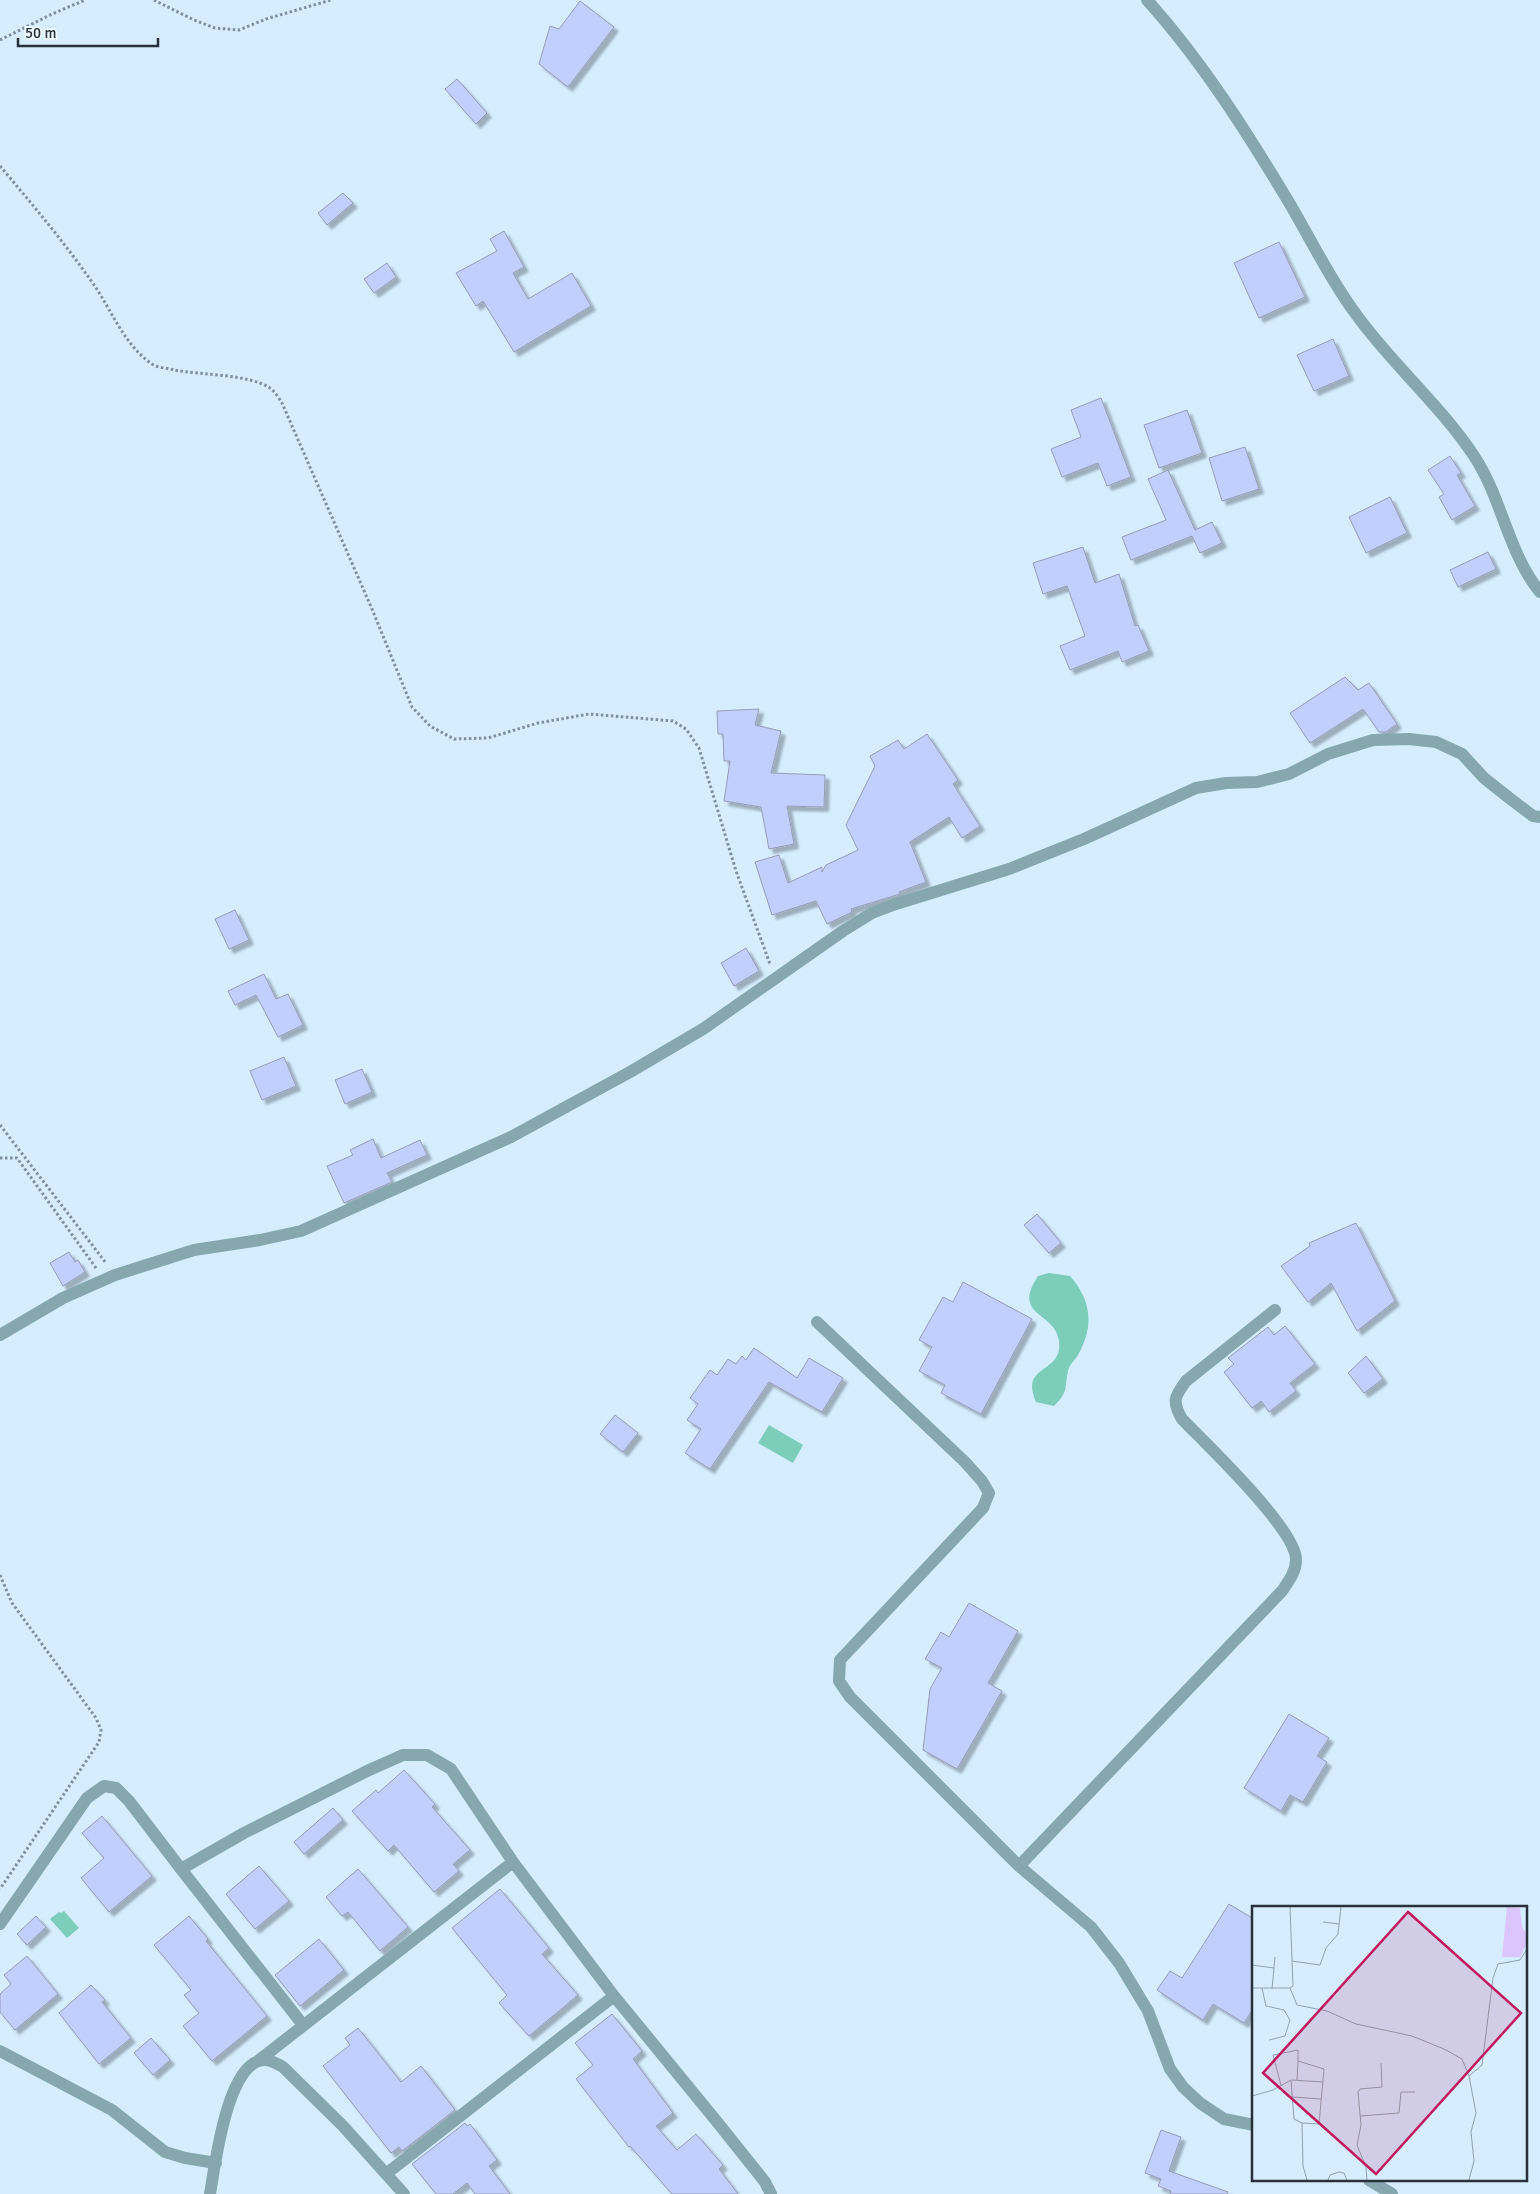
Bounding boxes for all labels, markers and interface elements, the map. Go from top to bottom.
scale bar [18,15,158,47]
text: 50 m [25,24,56,42]
inset map [1252,1906,1528,2182]

